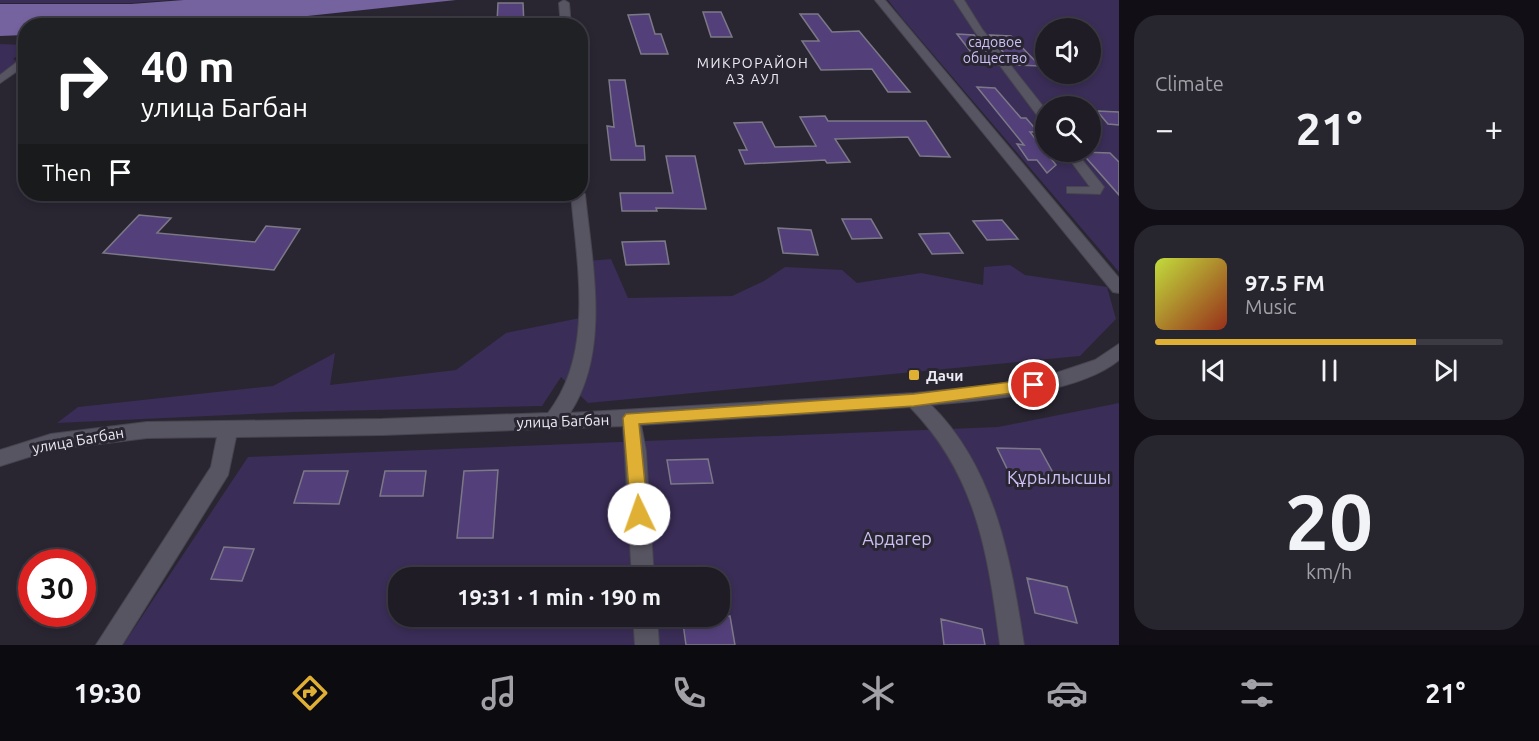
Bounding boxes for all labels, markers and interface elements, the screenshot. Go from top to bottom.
map controls [1035,18,1101,162]
button: sound [1035,18,1101,84]
park label: садовое общество [963,34,1027,66]
icon: right [42,42,120,120]
text: 40 m [141,43,235,90]
district label: МИКРОРАЙОН АЗ АУЛ [697,54,809,87]
text: Climate [1155,72,1224,95]
text: улица Багбан [141,92,308,122]
button: search [1035,96,1101,162]
text: 21° [1296,103,1362,154]
text: − [1155,110,1174,147]
text: + [1484,110,1503,147]
icon: arrive [104,156,137,189]
text: Then [42,160,92,185]
text: 97.5 FM [1245,270,1325,295]
text: Music [1245,295,1297,318]
icon: previous [1197,354,1230,387]
icon: pause [1313,354,1346,387]
icon: next [1429,354,1462,387]
pin [1008,359,1059,410]
place label: Дачи [926,367,964,384]
marker: Дачи [907,368,921,382]
icon: arrive [1017,368,1050,401]
street label: улица Багбан [516,411,610,431]
street label: улица Багбан [31,424,125,456]
park label: Құрылысшы [1007,467,1111,487]
text: 20 [1285,477,1373,565]
position arrow [607,482,671,546]
park label: Ардагер [862,528,932,548]
speed limit sign: 30 [18,549,96,627]
text: km/h [1306,560,1352,583]
text: 19:31 · 1 min · 190 m [457,584,661,609]
icon: directions [289,672,331,714]
icon: music [478,672,520,714]
icon: phone [668,672,710,714]
icon: climate [857,672,899,714]
icon: car [1046,672,1088,714]
icon: filters [1236,672,1278,714]
text: 19:30 [74,678,141,708]
text: 21° [1425,678,1465,708]

